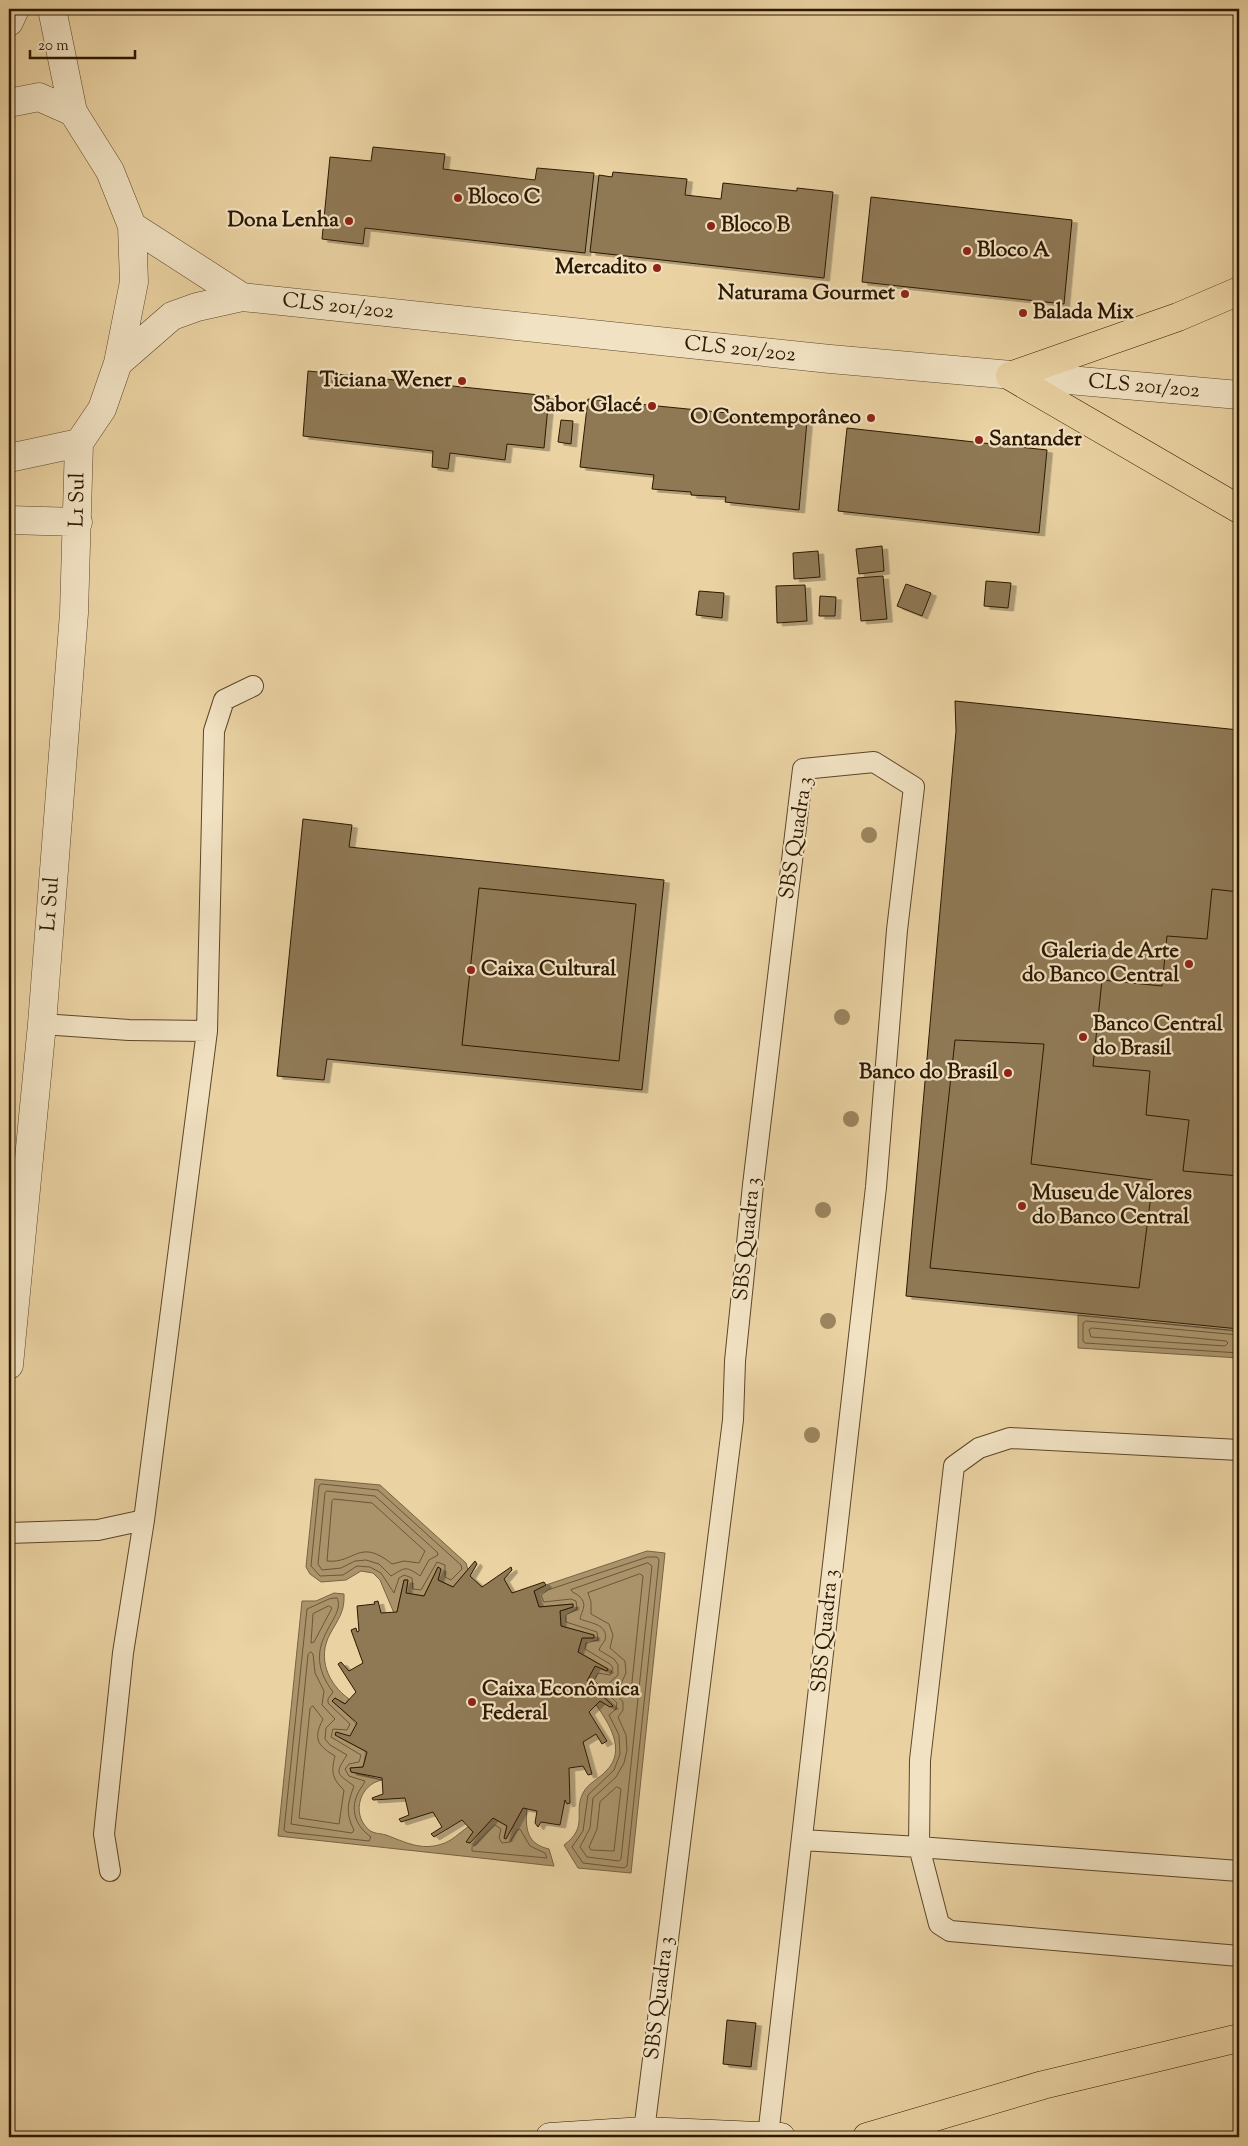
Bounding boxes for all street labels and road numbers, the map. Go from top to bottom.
street label: CLS 201/202 [281,286,395,328]
street label: CLS 201/202 [683,329,797,371]
street label: CLS 201/202 [1087,367,1201,407]
street label: L1 Sul [63,472,93,528]
street label: SBS Quadra 3 [772,774,822,902]
street label: L1 Sul [34,876,68,932]
street label: SBS Quadra 3 [727,1176,769,1302]
street label: SBS Quadra 3 [805,1568,847,1694]
street label: SBS Quadra 3 [638,1935,682,2061]

